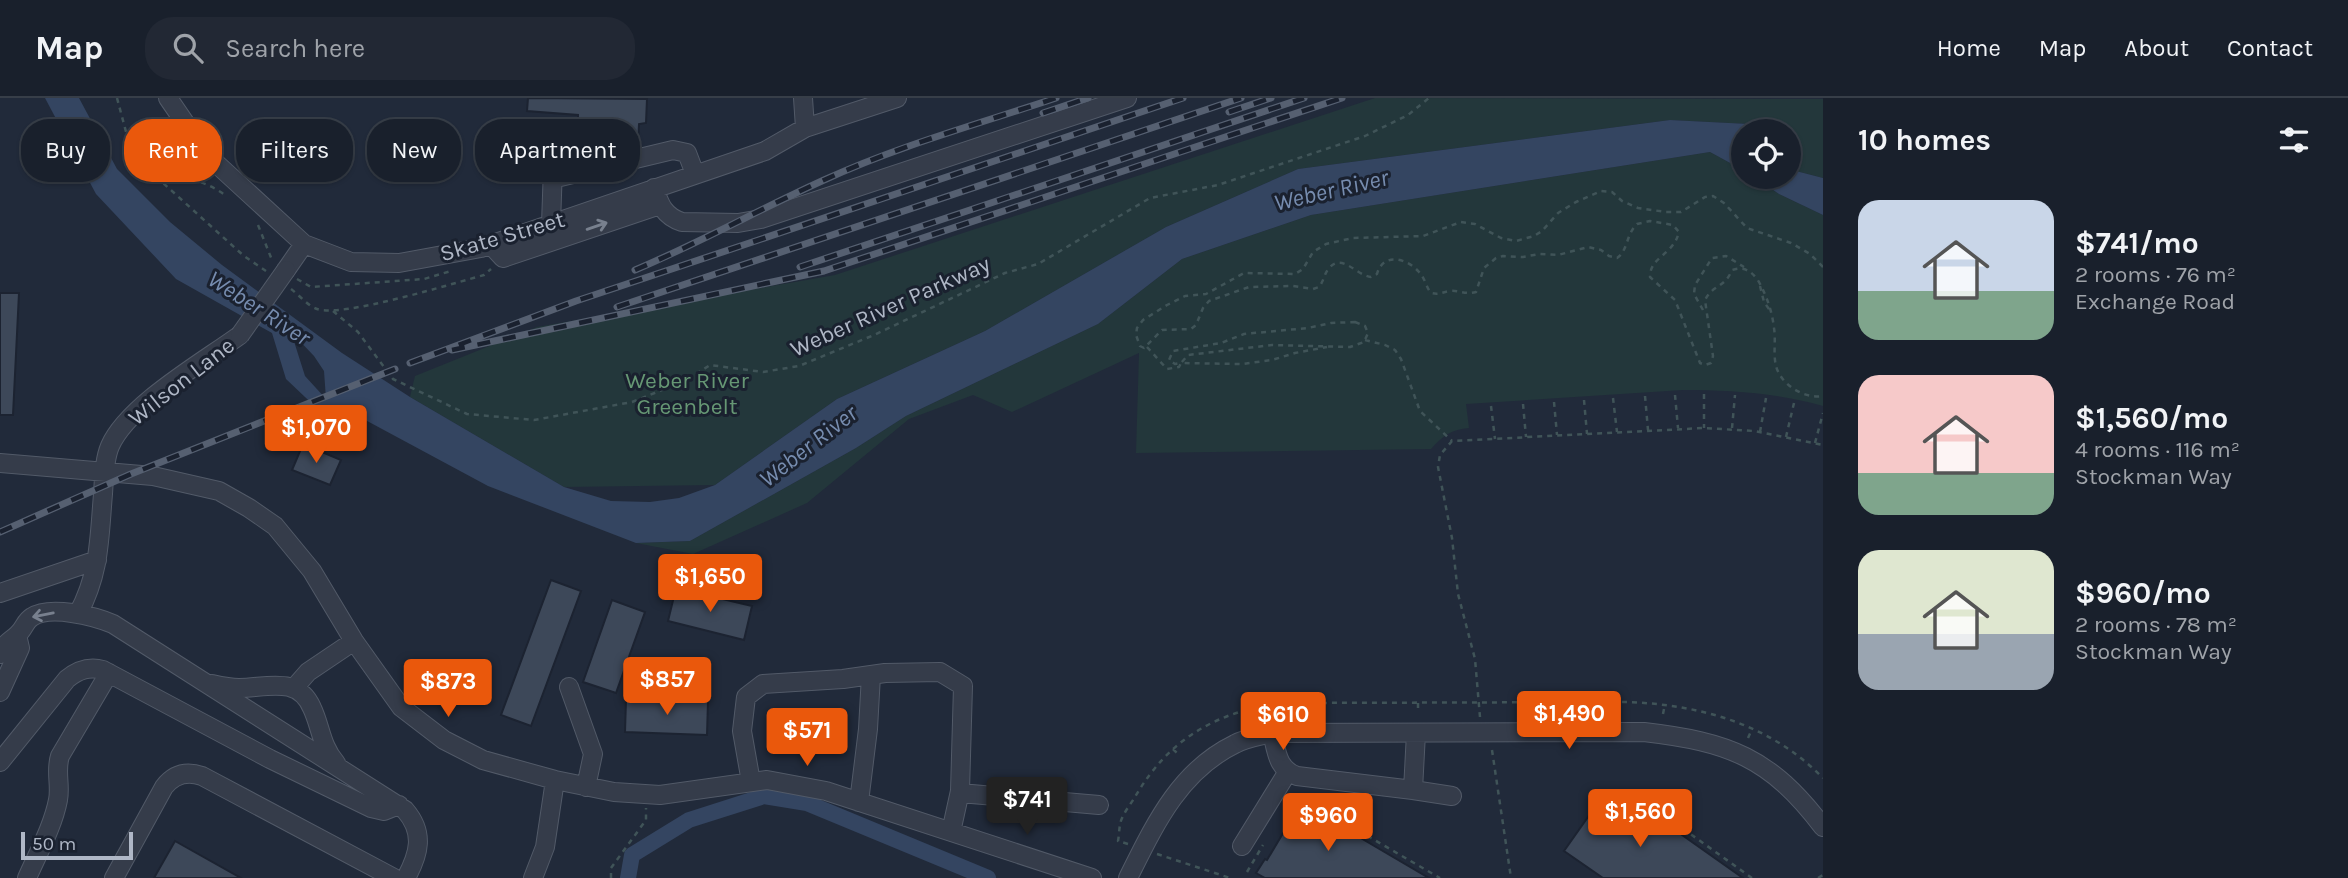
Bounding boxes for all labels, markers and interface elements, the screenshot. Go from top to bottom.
search box [145,17,635,80]
text: Map [35,29,103,67]
icon: search [169,29,207,67]
text: Search here [225,33,365,64]
text: Home [1937,34,2001,62]
text: Map [2039,34,2086,62]
text: About [2124,34,2189,62]
text: Contact [2227,34,2313,62]
chip: Buy [21,119,110,182]
chip: Rent [124,119,222,182]
chip: Filters [236,119,353,182]
chip: New [367,119,461,182]
chip: Apartment [475,119,640,182]
map controls [1731,119,1801,189]
button: locate [1731,119,1801,189]
icon: filters [2275,121,2313,159]
text: 10 homes [1858,122,1991,158]
water label: Weber River [1271,163,1392,217]
street label: Skate Street [437,206,568,267]
one-way arrow [586,219,608,231]
text: $741/mo [2075,225,2199,261]
icon: home [1914,228,1998,312]
street label: Weber River Parkway [786,250,994,363]
text: 2 rooms · 76 m² [2075,261,2236,288]
water label: Weber River [202,264,316,352]
text: Exchange Road [2075,288,2235,315]
street label: Wilson Lane [123,332,240,431]
park label: Weber River Greenbelt [625,367,749,420]
water label: Weber River [753,399,863,493]
text: $1,560/mo [2075,400,2228,436]
icon: home [1914,403,1998,487]
pin: $1,070 [259,406,373,465]
text: $1,070 [281,414,351,441]
text: 4 rooms · 116 m² [2075,436,2240,463]
text: Stockman Way [2075,463,2232,490]
pin: $1,650 [653,554,767,614]
text: $1,650 [674,563,746,590]
text: $960/mo [2075,575,2211,611]
icon: home [1914,578,1998,662]
one-way arrow [33,609,55,622]
text: 2 rooms · 78 m² [2075,611,2237,638]
text: Stockman Way [2075,638,2232,665]
pin: $857 [626,658,708,717]
pin: $873 [407,660,489,719]
text: $857 [639,666,695,693]
text: $873 [420,668,476,695]
pin: $610 [1242,692,1324,752]
pin: $1,490 [1512,692,1626,751]
text: $1,490 [1533,700,1605,727]
text: $610 [1257,701,1309,728]
pin: $571 [766,708,848,768]
text: $571 [783,717,831,744]
pin: $741 [986,778,1068,837]
text: $741 [1002,786,1052,813]
pin: $1,560 [1583,790,1697,849]
pin: $960 [1287,794,1369,853]
text: $1,560 [1604,798,1676,825]
text: $960 [1299,802,1357,829]
scale bar [21,829,133,861]
text: 50 m [32,833,76,855]

